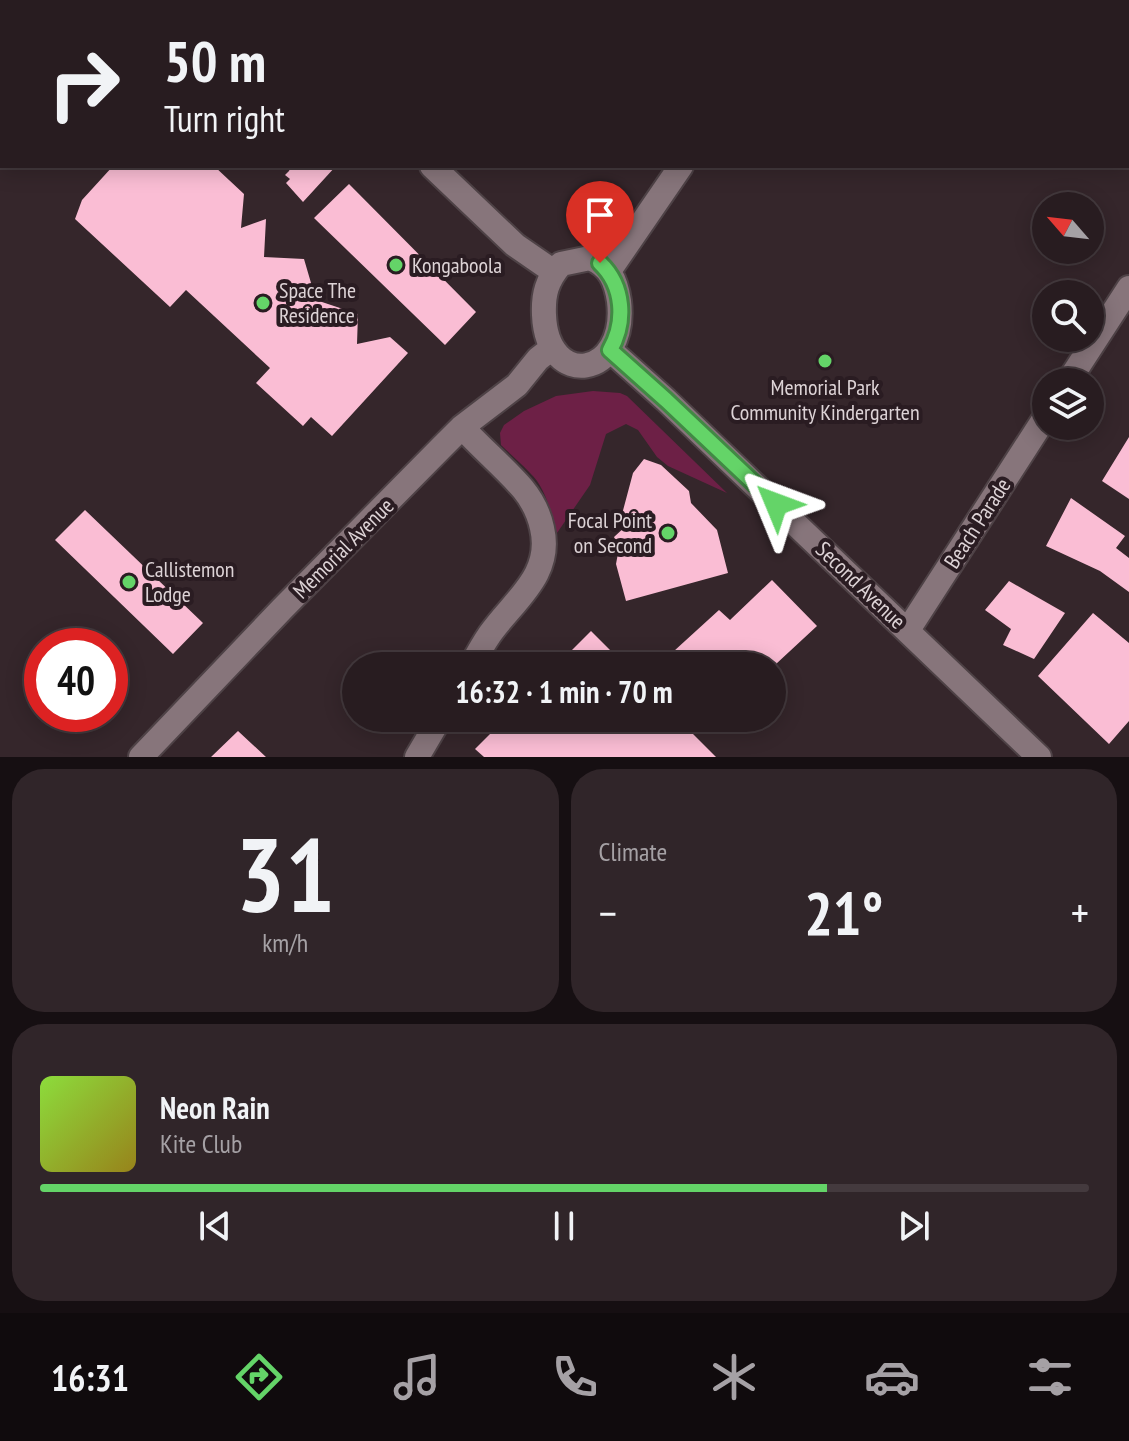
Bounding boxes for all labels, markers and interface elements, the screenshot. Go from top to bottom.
text: 50 m [164,25,266,97]
icon: right [32,32,136,136]
text: Turn right [164,95,285,142]
pin [566,181,634,263]
north arrow [1032,192,1104,264]
map controls [1032,192,1104,440]
icon: arrive [578,193,622,237]
place label: Kongaboola [412,251,502,279]
marker: Kongaboola [387,256,405,274]
place label: Space The Residence [279,276,356,329]
button: search [1032,280,1104,352]
marker: Space The Residence [254,294,272,312]
marker: Memorial Park Community Kindergarten [816,352,834,370]
button: layers [1032,368,1104,440]
place label: Memorial Park Community Kindergarten [730,373,920,426]
position arrow [734,462,818,546]
street label: Beach Parade [937,473,1017,573]
street label: Memorial Avenue [287,492,399,604]
place label: Focal Point on Second [568,506,652,559]
marker: Focal Point on Second [659,524,677,542]
street label: Second Avenue [810,535,912,635]
place label: Callistemon Lodge [145,555,235,608]
marker: Callistemon Lodge [120,573,138,591]
speed limit sign: 40 [24,628,128,732]
text: 16:32 · 1 min · 70 m [455,672,673,711]
text: 31 [236,806,335,941]
text: Climate [599,835,667,868]
text: 21° [804,874,883,952]
text: − [599,884,617,941]
text: + [1071,884,1089,941]
text: km/h [262,926,308,959]
text: Neon Rain [160,1088,270,1127]
text: Kite Club [160,1127,242,1160]
icon: previous [193,1204,237,1248]
icon: pause [542,1204,586,1248]
icon: next [892,1204,936,1248]
icon: directions [231,1349,287,1405]
icon: music [389,1349,445,1405]
icon: phone [547,1349,603,1405]
icon: climate [706,1349,762,1405]
icon: car [864,1349,920,1405]
icon: filters [1022,1349,1078,1405]
text: 16:31 [51,1354,129,1401]

